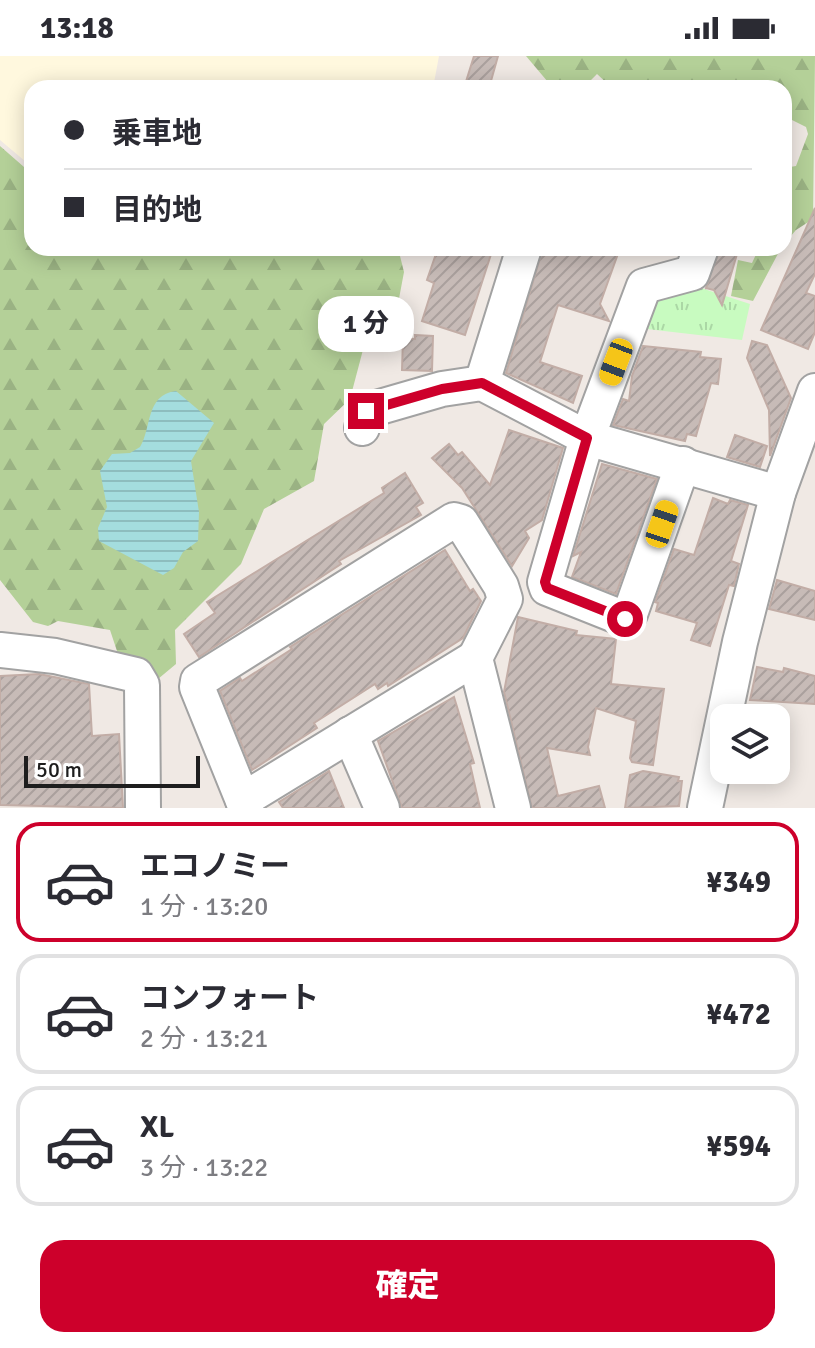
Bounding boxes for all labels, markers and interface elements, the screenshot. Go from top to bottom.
text: 13:18 [40,10,114,47]
text: 乗車地 [112,115,202,152]
text: 目的地 [112,192,202,229]
callout: 1 分 [318,295,414,351]
text: 1 分 [343,308,389,340]
car [596,335,636,389]
route end [348,393,384,429]
car [643,497,681,551]
route start [607,601,643,637]
map controls [710,704,790,784]
button: layers [710,704,790,784]
scale bar [24,752,200,788]
text: 50 m [36,756,82,783]
icon: car [44,846,116,918]
text: エコノミー [140,848,290,885]
text: ¥349 [706,864,771,901]
text: 1 分 · 13:20 [140,891,268,923]
icon: car [44,978,116,1050]
text: コンフォート [140,980,319,1017]
text: ¥472 [706,996,771,1033]
text: 2 分 · 13:21 [140,1023,268,1055]
text: XL [140,1109,174,1146]
icon: car [44,1110,116,1182]
text: ¥594 [706,1128,771,1165]
text: 3 分 · 13:22 [140,1152,268,1184]
button: 確定 [40,1240,775,1332]

